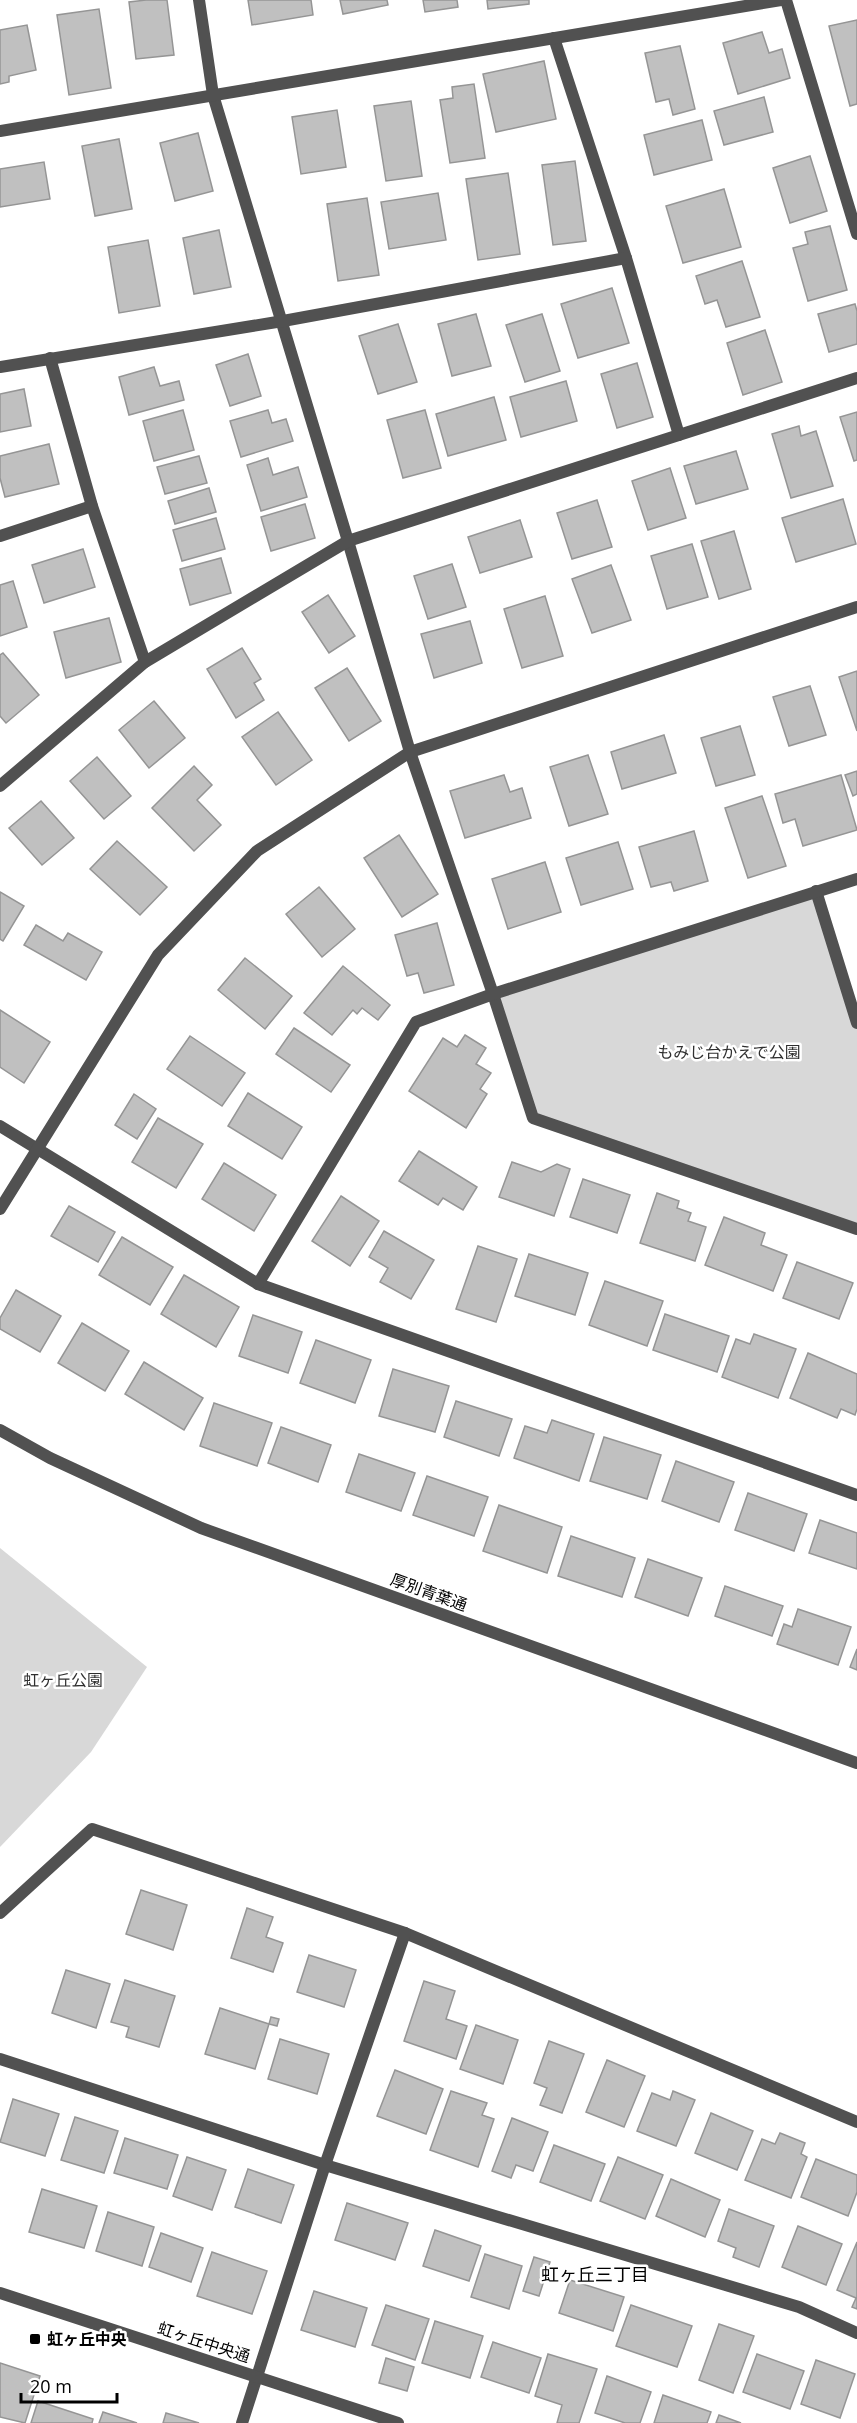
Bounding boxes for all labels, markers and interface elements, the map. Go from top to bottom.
park label: もみじ台かえで公園 [657,1041,801,1063]
street label: 厚別青葉通 [388,1568,470,1616]
park label: 虹ヶ丘公園 [23,1669,103,1691]
district label: 虹ヶ丘三丁目 [541,2262,649,2286]
street label: 虹ヶ丘中央通 [155,2317,253,2367]
place label: 虹ヶ丘中央 [47,2328,127,2350]
marker: 虹ヶ丘中央 [28,2332,42,2346]
scale bar [21,2366,117,2404]
text: 20 m [30,2374,72,2398]

